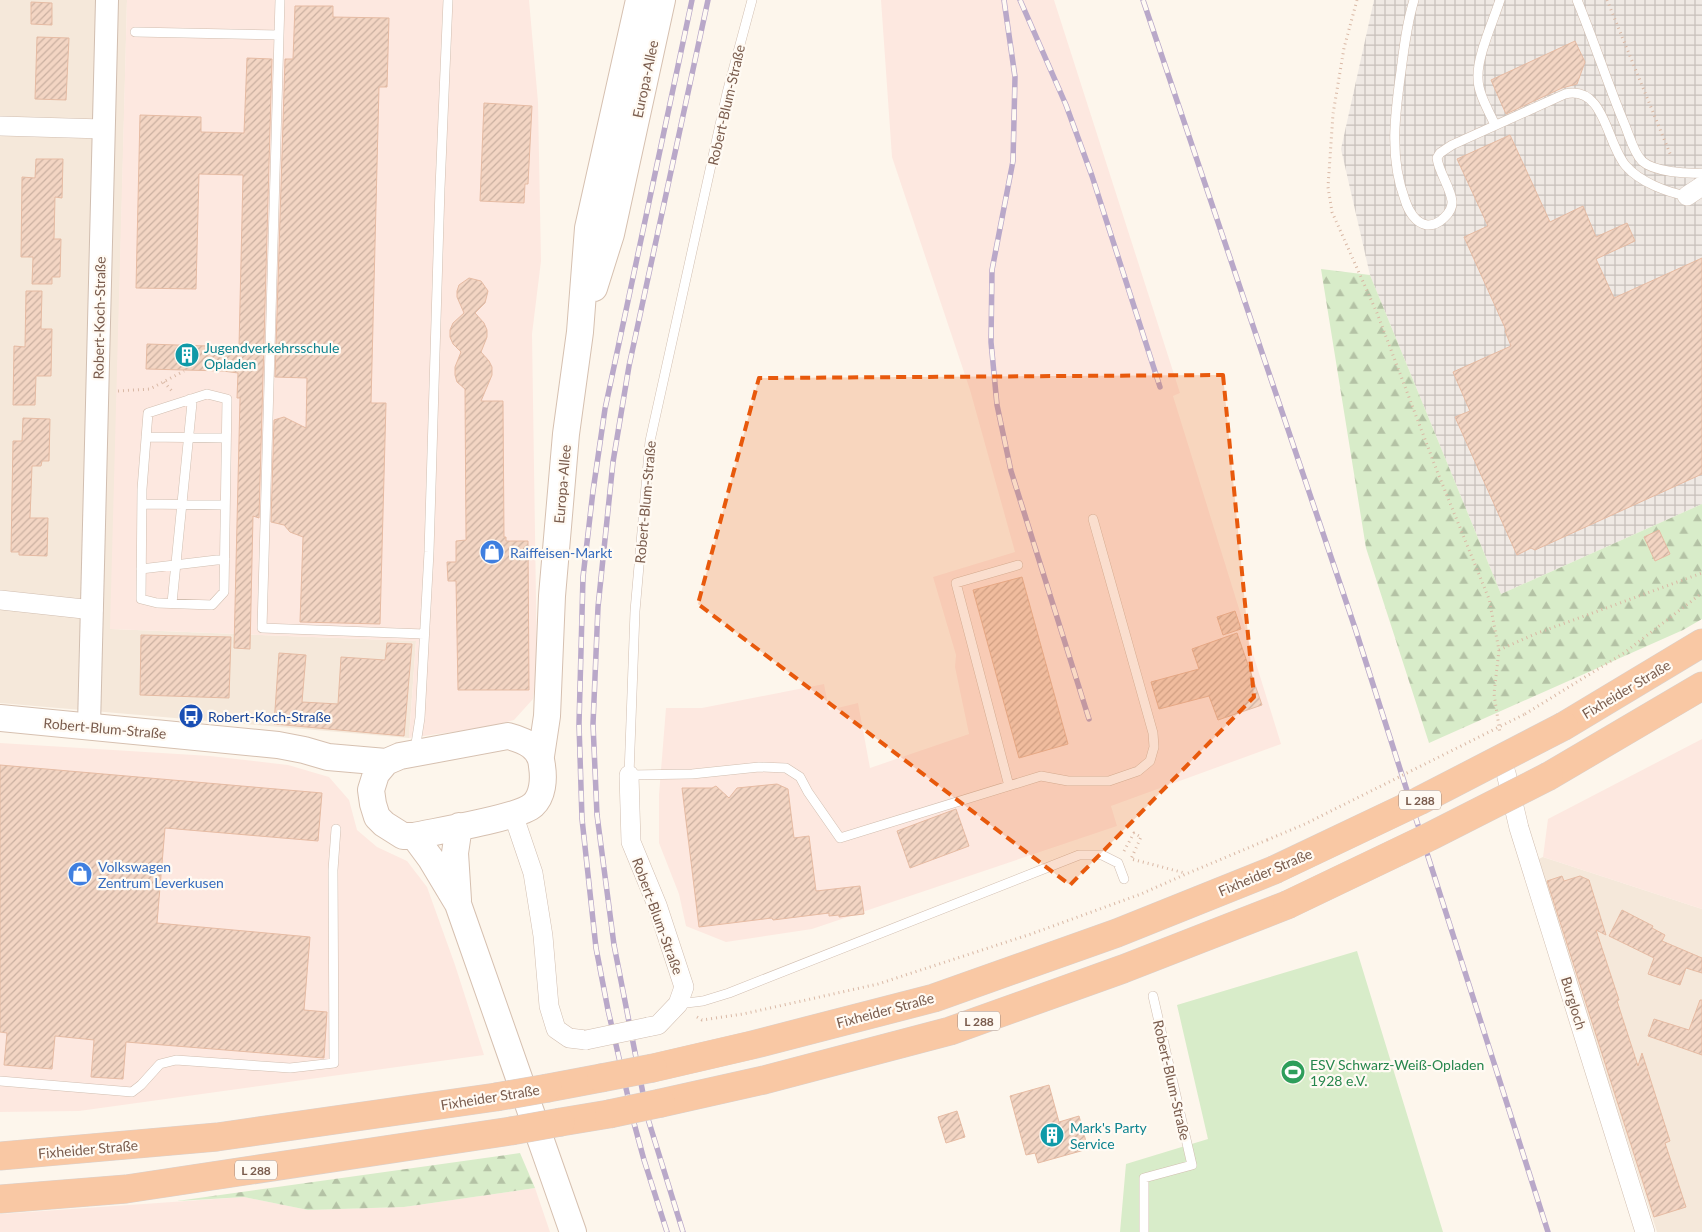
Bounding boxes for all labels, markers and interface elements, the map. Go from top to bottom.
street label: Europa-Allee [628,39,662,119]
street label: Robert-Blum-Straße [704,43,748,167]
street label: Robert-Koch-Straße [89,256,109,380]
place label: Jugendverkehrsschule Opladen [204,339,339,372]
building icon: Jugendverkehrsschule Opladen [174,342,200,368]
street label: Robert-Blum-Straße [631,440,659,564]
street label: Europa-Allee [550,444,574,524]
shop icon: Raiffeisen-Markt [479,539,505,565]
place label: Raiffeisen-Markt [510,544,612,561]
street label: Fixheider Straße [1579,656,1673,722]
bus stop icon: Robert-Koch-Straße [178,703,204,729]
place label: Robert-Koch-Straße [208,708,331,725]
street label: Robert-Blum-Straße [43,714,167,742]
road number: L 288 [1399,790,1441,810]
street label: Fixheider Straße [1216,845,1314,899]
street label: Robert-Blum-Straße [629,855,687,977]
place label: Volkswagen Zentrum Leverkusen [98,858,224,891]
shop icon: Volkswagen Zentrum Leverkusen [67,861,93,887]
street label: Burgloch [1558,974,1590,1032]
street label: Fixheider Straße [834,989,936,1031]
road number: L 288 [958,1011,1000,1030]
street label: Robert-Blum-Straße [1150,1018,1194,1142]
place label: ESV Schwarz-Weiß-Opladen 1928 e.V. [1310,1056,1484,1089]
sports icon: ESV Schwarz-Weiß-Opladen 1928 e.V. [1280,1059,1306,1085]
street label: Fixheider Straße [439,1081,541,1113]
place label: Mark's Party Service [1070,1119,1148,1152]
building icon: Mark's Party Service [1039,1122,1065,1148]
street label: Fixheider Straße [37,1136,139,1162]
road number: L 288 [235,1160,277,1180]

